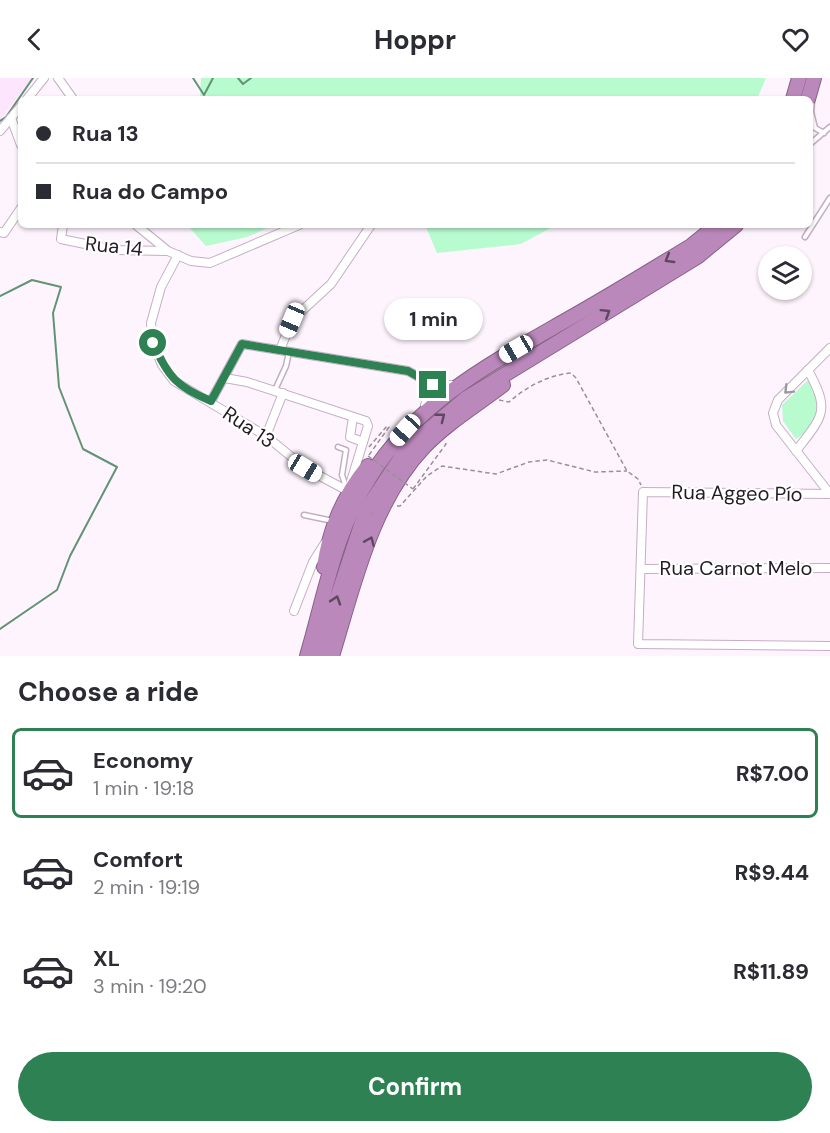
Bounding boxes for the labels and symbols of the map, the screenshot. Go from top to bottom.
street label: Rua 14 [84,230,144,262]
one-way arrow [665,251,675,263]
callout: 1 min [384,298,482,340]
car [277,300,307,340]
one-way arrow [600,309,610,321]
route start [139,329,166,356]
car [496,332,536,366]
route end [419,371,446,398]
one-way arrow [784,383,795,394]
street label: Rua 13 [218,400,280,454]
car [386,411,424,449]
one-way arrow [435,413,446,424]
car [285,451,325,485]
street label: Rua Aggeo Pío [671,479,803,507]
one-way arrow [363,536,375,547]
street label: Rua Carnot Melo [660,555,812,581]
one-way arrow [329,595,341,606]

